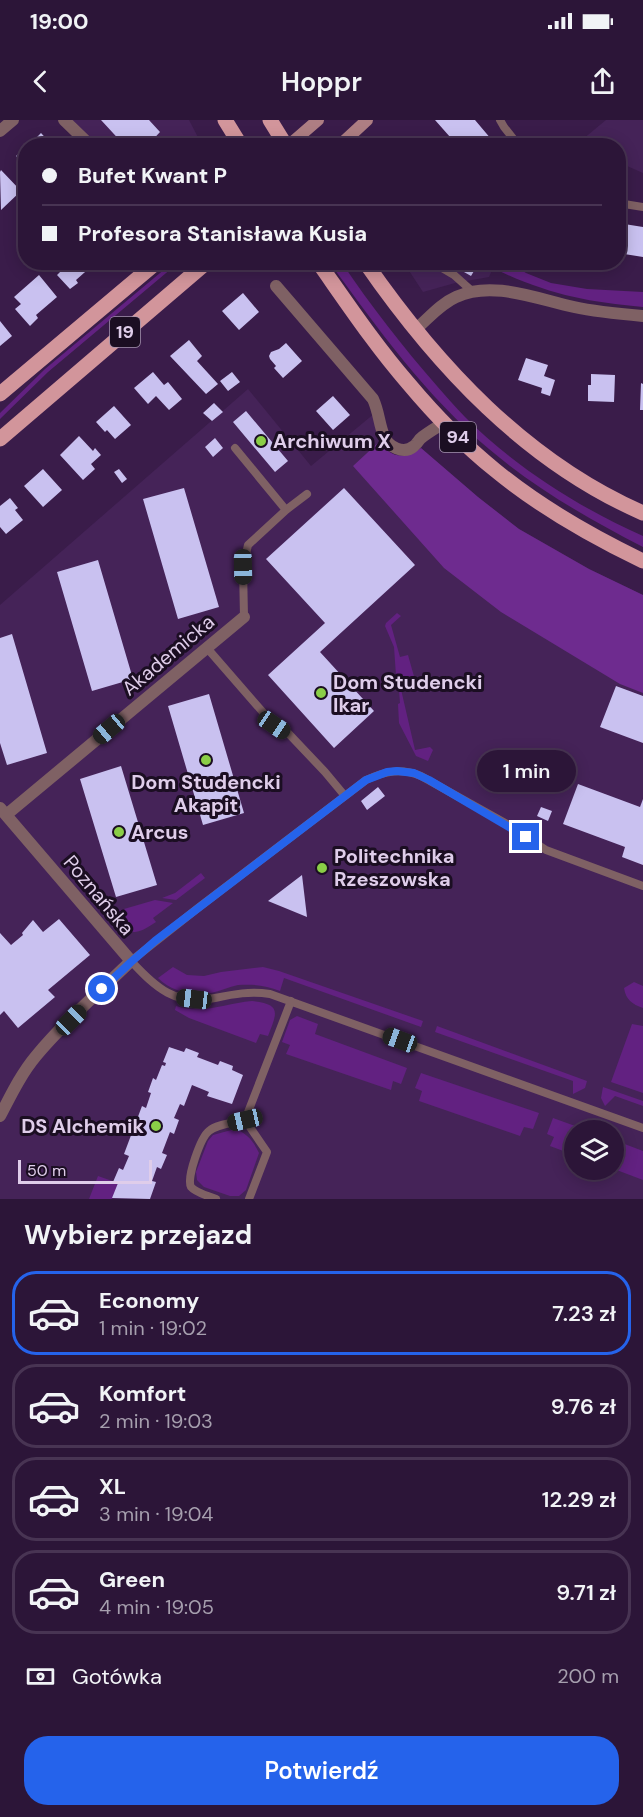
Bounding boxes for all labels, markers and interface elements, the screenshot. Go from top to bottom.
text: 19:00 [30,7,89,36]
text: Hoppr [281,64,362,99]
icon: back [24,65,57,98]
icon: share [586,65,619,98]
text: Bufet Kwant P [78,161,227,190]
text: Profesora Stanisława Kusia [78,219,367,248]
road number: 19 [110,317,140,347]
road number: 94 [440,422,476,452]
place label: Archiwum X [273,428,391,454]
marker: Archiwum X [254,434,268,448]
car [234,549,252,585]
street label: Akademicka [116,609,220,701]
place label: Dom Studencki Ikar [333,669,483,718]
marker: Dom Studencki Ikar [314,686,328,700]
car [254,707,294,743]
car [89,711,129,747]
callout: 1 min [476,750,576,792]
marker: Dom Studencki Akapit [199,753,213,767]
text: 1 min [503,758,550,784]
place label: Dom Studencki Akapit [131,769,281,818]
place label: Arcus [131,819,188,845]
route end [512,823,539,850]
marker: Arcus [112,825,126,839]
place label: Politechnika Rzeszowska [334,843,454,892]
street label: Poznańska [58,850,140,940]
marker: Politechnika Rzeszowska [315,861,329,875]
route start [88,975,115,1002]
car [175,988,213,1010]
car [52,1001,90,1039]
car [380,1025,420,1055]
car [225,1107,265,1133]
place label: DS Alchemik [21,1113,144,1139]
marker: DS Alchemik [149,1119,163,1133]
map controls [564,1120,624,1180]
button: layers [564,1120,624,1180]
scale bar [18,1157,152,1184]
text: 50 m [27,1160,66,1181]
text: Wybierz przejazd [24,1217,252,1252]
icon: car [27,1286,81,1340]
text: Economy [99,1286,199,1315]
text: 7.23 zł [552,1299,616,1328]
text: 1 min · 19:02 [99,1315,207,1341]
icon: car [27,1379,81,1433]
text: Komfort [99,1379,186,1408]
text: 9.76 zł [551,1392,616,1421]
text: 2 min · 19:03 [99,1408,213,1434]
icon: car [27,1472,81,1526]
text: XL [99,1472,126,1501]
text: 12.29 zł [542,1485,616,1514]
text: 3 min · 19:04 [99,1501,214,1527]
icon: car [27,1565,81,1619]
text: Green [99,1565,165,1594]
text: 9.71 zł [556,1578,616,1607]
text: 4 min · 19:05 [99,1594,214,1620]
icon: cash [24,1660,57,1693]
text: Gotówka [72,1662,162,1691]
text: 200 m [557,1663,619,1689]
button: Potwierdź [24,1736,619,1805]

